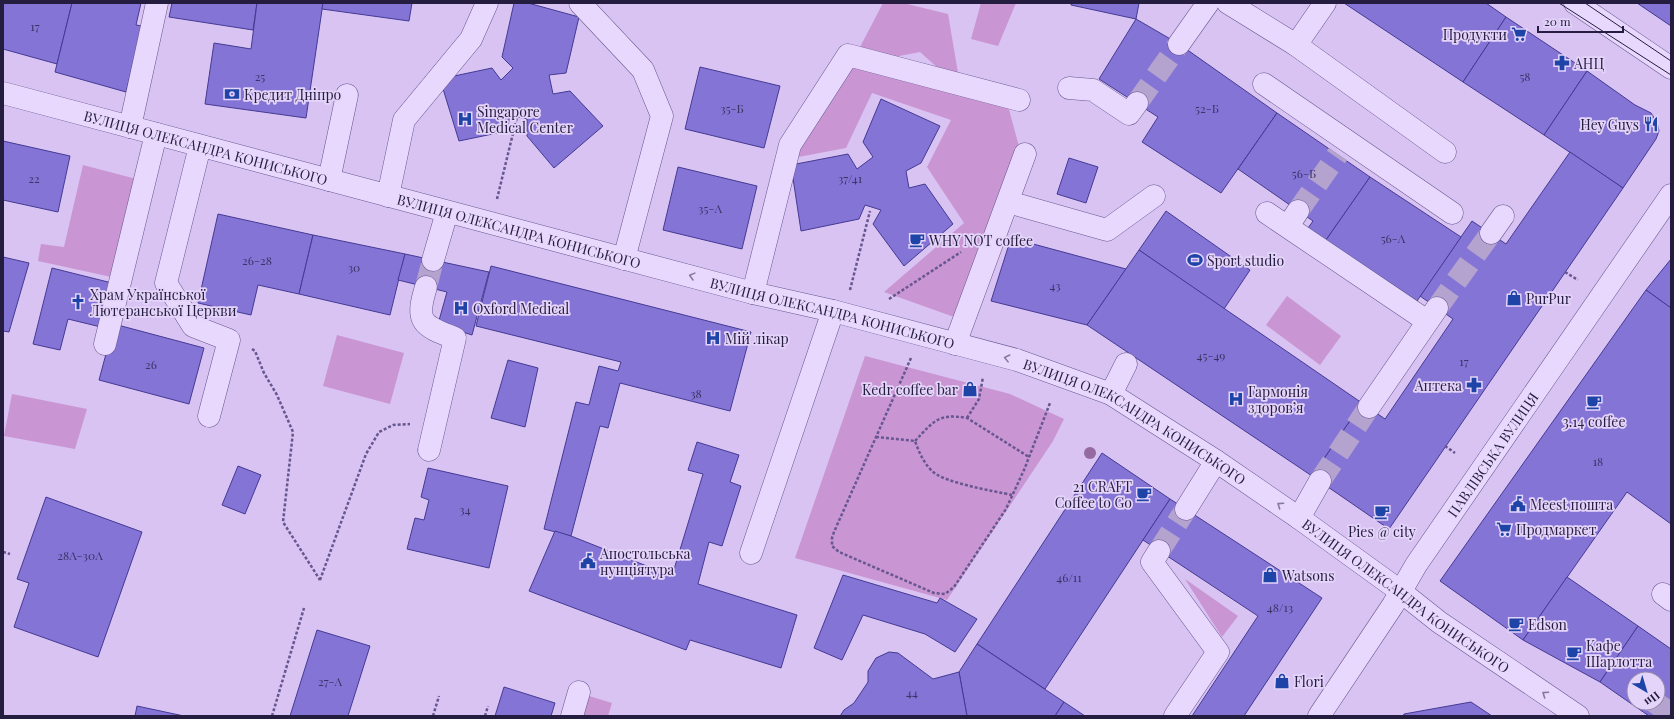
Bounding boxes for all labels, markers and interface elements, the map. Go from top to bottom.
scale bar [1538,8,1623,34]
text: 20 m [1544,13,1571,29]
house number: 17 [30,18,40,34]
place label: Продукти [1443,25,1507,44]
supermarket icon: Продукти [1510,25,1528,43]
pharmacy icon: АНЦ [1553,54,1571,72]
place label: АНЦ [1573,54,1604,73]
house number: 25 [255,68,265,84]
house number: 58 [1519,68,1531,84]
bank icon: Кредит Дніпро [223,85,241,103]
place label: Кредит Дніпро [244,85,342,104]
house number: 35-Б [720,100,744,116]
house number: 52-Б [1195,100,1219,116]
place label: Singapore Medical Center [477,102,574,137]
street label: ВУЛИЦЯ ОЛЕКСАНДРА КОНИСЬКОГО [82,106,330,189]
hospital icon: Singapore Medical Center [456,110,474,128]
place label: Hey Guys [1580,115,1639,134]
restaurant icon: Hey Guys [1642,115,1660,133]
house number: 56-Б [1292,165,1316,181]
house number: 22 [28,170,40,186]
house number: 37/41 [838,170,863,186]
street label: ВУЛИЦЯ ОЛЕКСАНДРА КОНИСЬКОГО [395,189,643,272]
house number: 35-А [698,200,722,216]
house number: 56-А [1381,230,1406,246]
cafe icon: WHY NOT coffee [908,231,926,249]
place label: WHY NOT coffee [928,231,1033,250]
sports icon: Sport studio [1186,251,1204,269]
place label: Sport studio [1207,251,1284,270]
house number: 26-28 [242,252,272,268]
house number: 30 [348,259,360,275]
street label: ВУЛИЦЯ ОЛЕКСАНДРА КОНИСЬКОГО [708,272,957,352]
one-way arrow [689,273,695,281]
house number: 43 [1049,277,1061,293]
place label: Храм Української Лютеранської Церкви [89,285,237,320]
shop icon: PurPur [1505,289,1523,307]
place label: PurPur [1526,289,1572,308]
church icon: Храм Української Лютеранської Церкви [69,293,87,311]
hospital icon: Oxford Medical [452,299,470,317]
place label: Oxford Medical [473,299,569,318]
hospital icon: Мій лікар [704,329,722,347]
place label: Мій лікар [725,329,789,348]
house number: 45-49 [1197,347,1225,363]
house number: 17 [1459,353,1469,369]
one-way arrow [1004,354,1011,362]
street label: ВУЛИЦЯ ОЛЕКСАНДРА КОНИСЬКОГО [1021,354,1250,488]
house number: 26 [145,356,157,372]
place label: Аптека [1414,376,1462,395]
pharmacy icon: Аптека [1465,376,1483,394]
place label: Kedr coffee bar [862,380,959,399]
shop icon: Kedr coffee bar [961,380,979,398]
place label: Гармонія здоровʼя [1248,382,1308,417]
house number: 38 [690,385,702,401]
street label: ПАВЛІВСЬКА ВУЛИЦЯ [1443,388,1542,520]
hospital icon: Гармонія здоровʼя [1227,390,1245,408]
cafe icon: 3.14 coffee [1585,393,1603,411]
place label: 3.14 coffee [1563,412,1625,431]
house number: 18 [1593,453,1603,469]
place label: 21 CRAFT Coffee to Go [1055,477,1132,512]
cafe icon: 21 CRAFT Coffee to Go [1135,485,1153,503]
public building icon: Meest пошта [1509,495,1527,513]
place label: Meest пошта [1530,495,1613,514]
house number: 34 [459,501,471,517]
one-way arrow [1277,502,1284,510]
cafe icon: Pies @ city [1373,503,1391,521]
street label: ВУЛИЦЯ ОЛЕКСАНДРА КОНИСЬКОГО [1299,514,1513,677]
supermarket icon: Продмаркет [1495,520,1513,538]
place label: Продмаркет [1516,520,1597,539]
place label: Pies @ city [1348,522,1416,541]
place label: Апостольська нунціятура [599,544,691,579]
house number: 28А-30А [57,547,103,563]
public building icon: Апостольська нунціятура [579,552,597,570]
shop icon: Watsons [1261,566,1279,584]
place label: Watsons [1281,566,1334,585]
house number: 46/11 [1056,569,1082,585]
house number: 48/13 [1267,599,1293,615]
cafe icon: Edson [1507,615,1525,633]
place label: Edson [1528,615,1568,634]
place label: Кафе Шарлотта [1586,636,1652,671]
cafe icon: Кафе Шарлотта [1565,644,1583,662]
north arrow [1626,671,1666,711]
shop icon: Flori [1273,672,1291,690]
place label: Flori [1294,672,1324,691]
house number: 27-А [318,673,342,689]
house number: 44 [906,684,918,700]
text: Пн [1642,688,1663,710]
one-way arrow [1543,692,1550,699]

